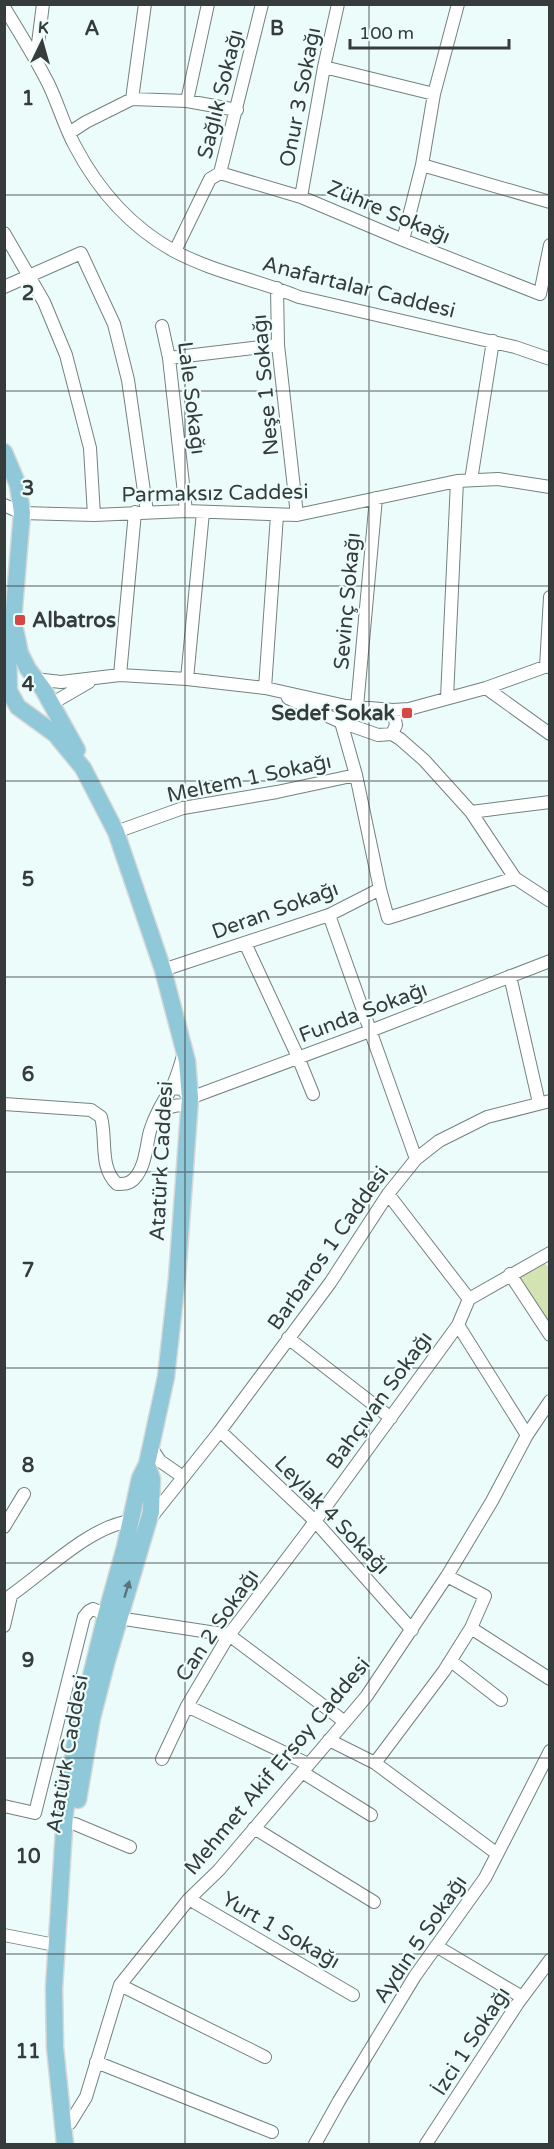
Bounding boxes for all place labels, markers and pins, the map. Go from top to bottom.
place label: Albatros [32,608,116,633]
marker: Albatros [13,613,27,627]
place label: Sedef Sokak [271,701,396,726]
marker: Sedef Sokak [400,706,414,720]

